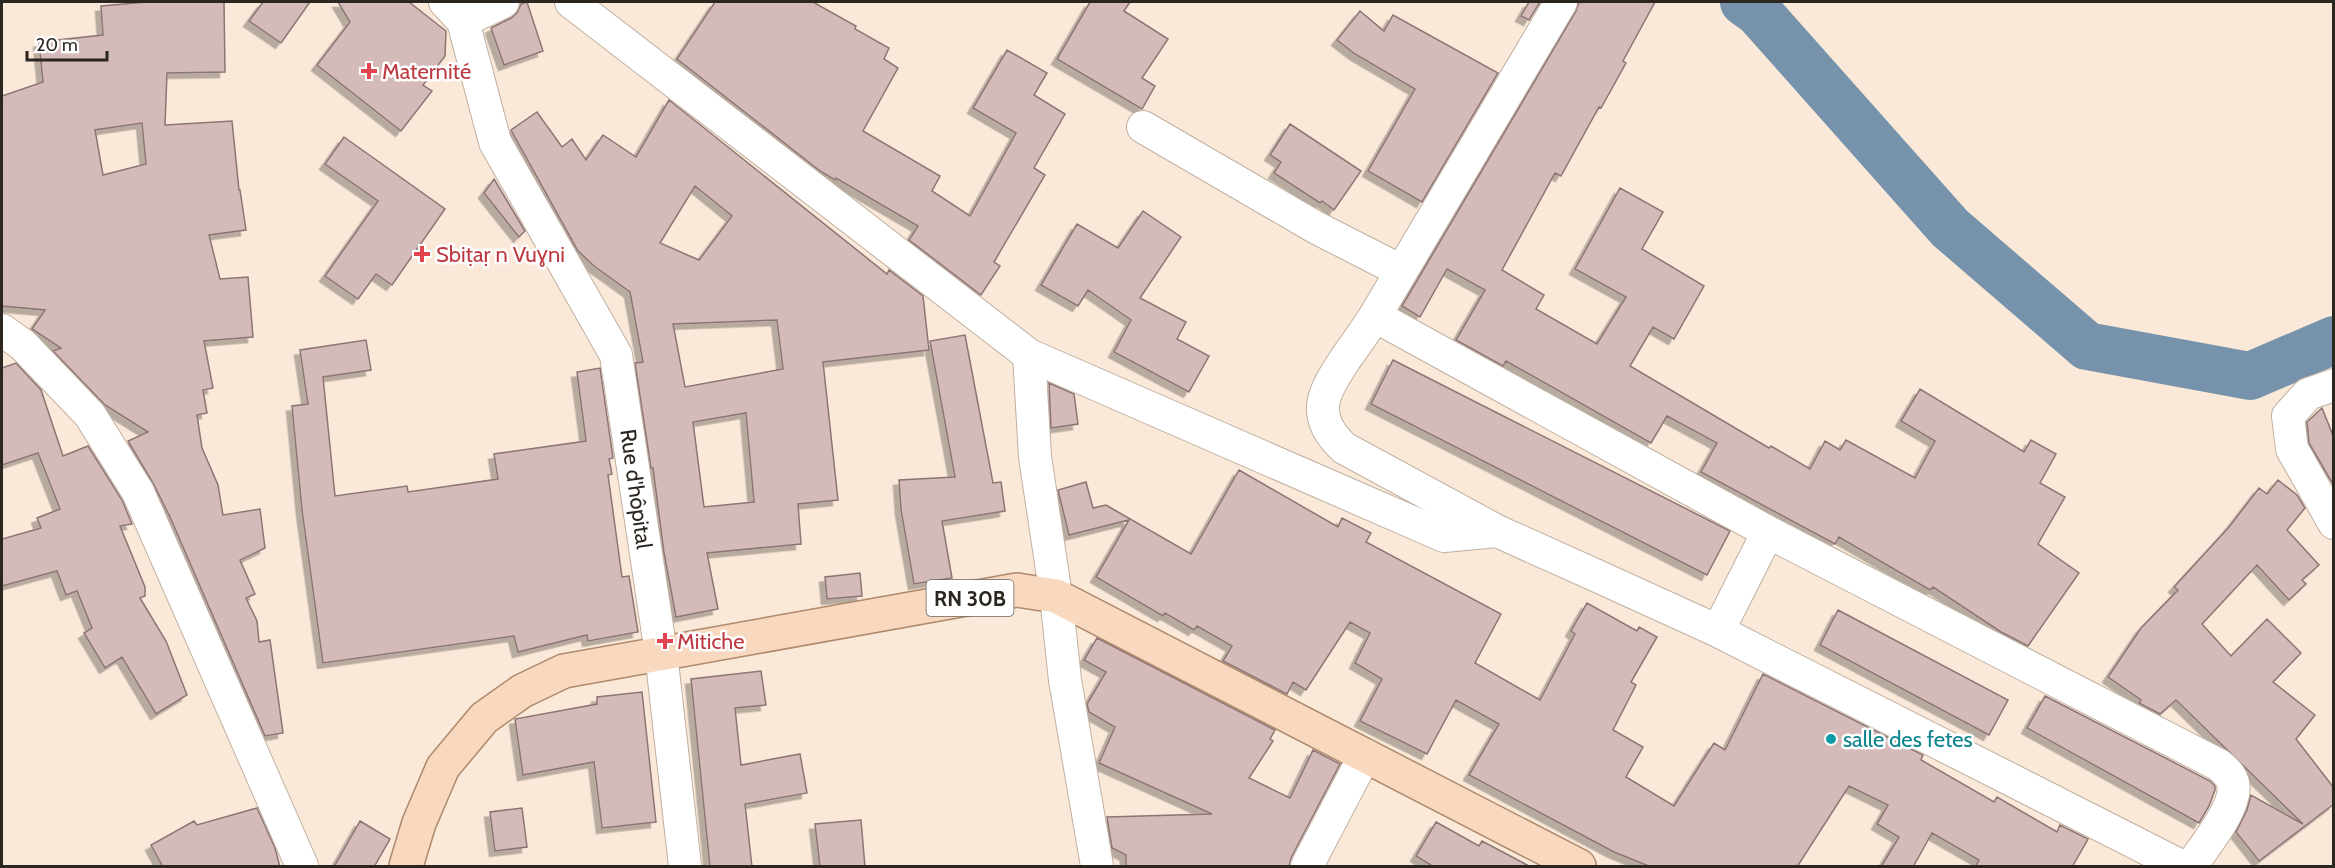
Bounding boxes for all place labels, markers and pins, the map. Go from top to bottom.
place label: Maternité [382,58,471,85]
marker: Maternité [360,62,378,80]
place label: Sbiṭaṛ n Vuɣni [436,241,565,268]
marker: Sbiṭaṛ n Vuɣni [413,245,431,263]
place label: Mitiche [677,628,745,655]
marker: Mitiche [658,634,672,648]
place label: salle des fetes [1843,726,1973,753]
marker: salle des fetes [1824,732,1838,746]

